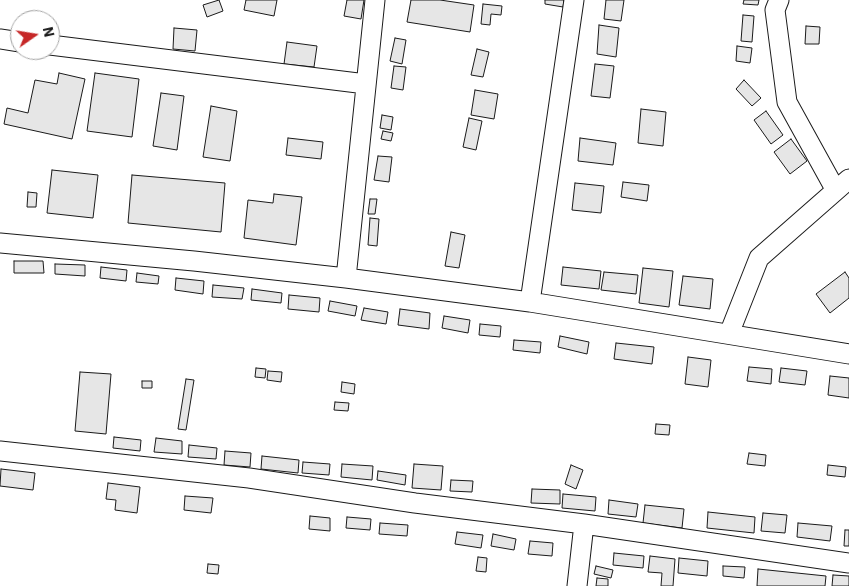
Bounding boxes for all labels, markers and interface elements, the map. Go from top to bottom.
north arrow [10,10,60,60]
text: N [39,25,59,39]

